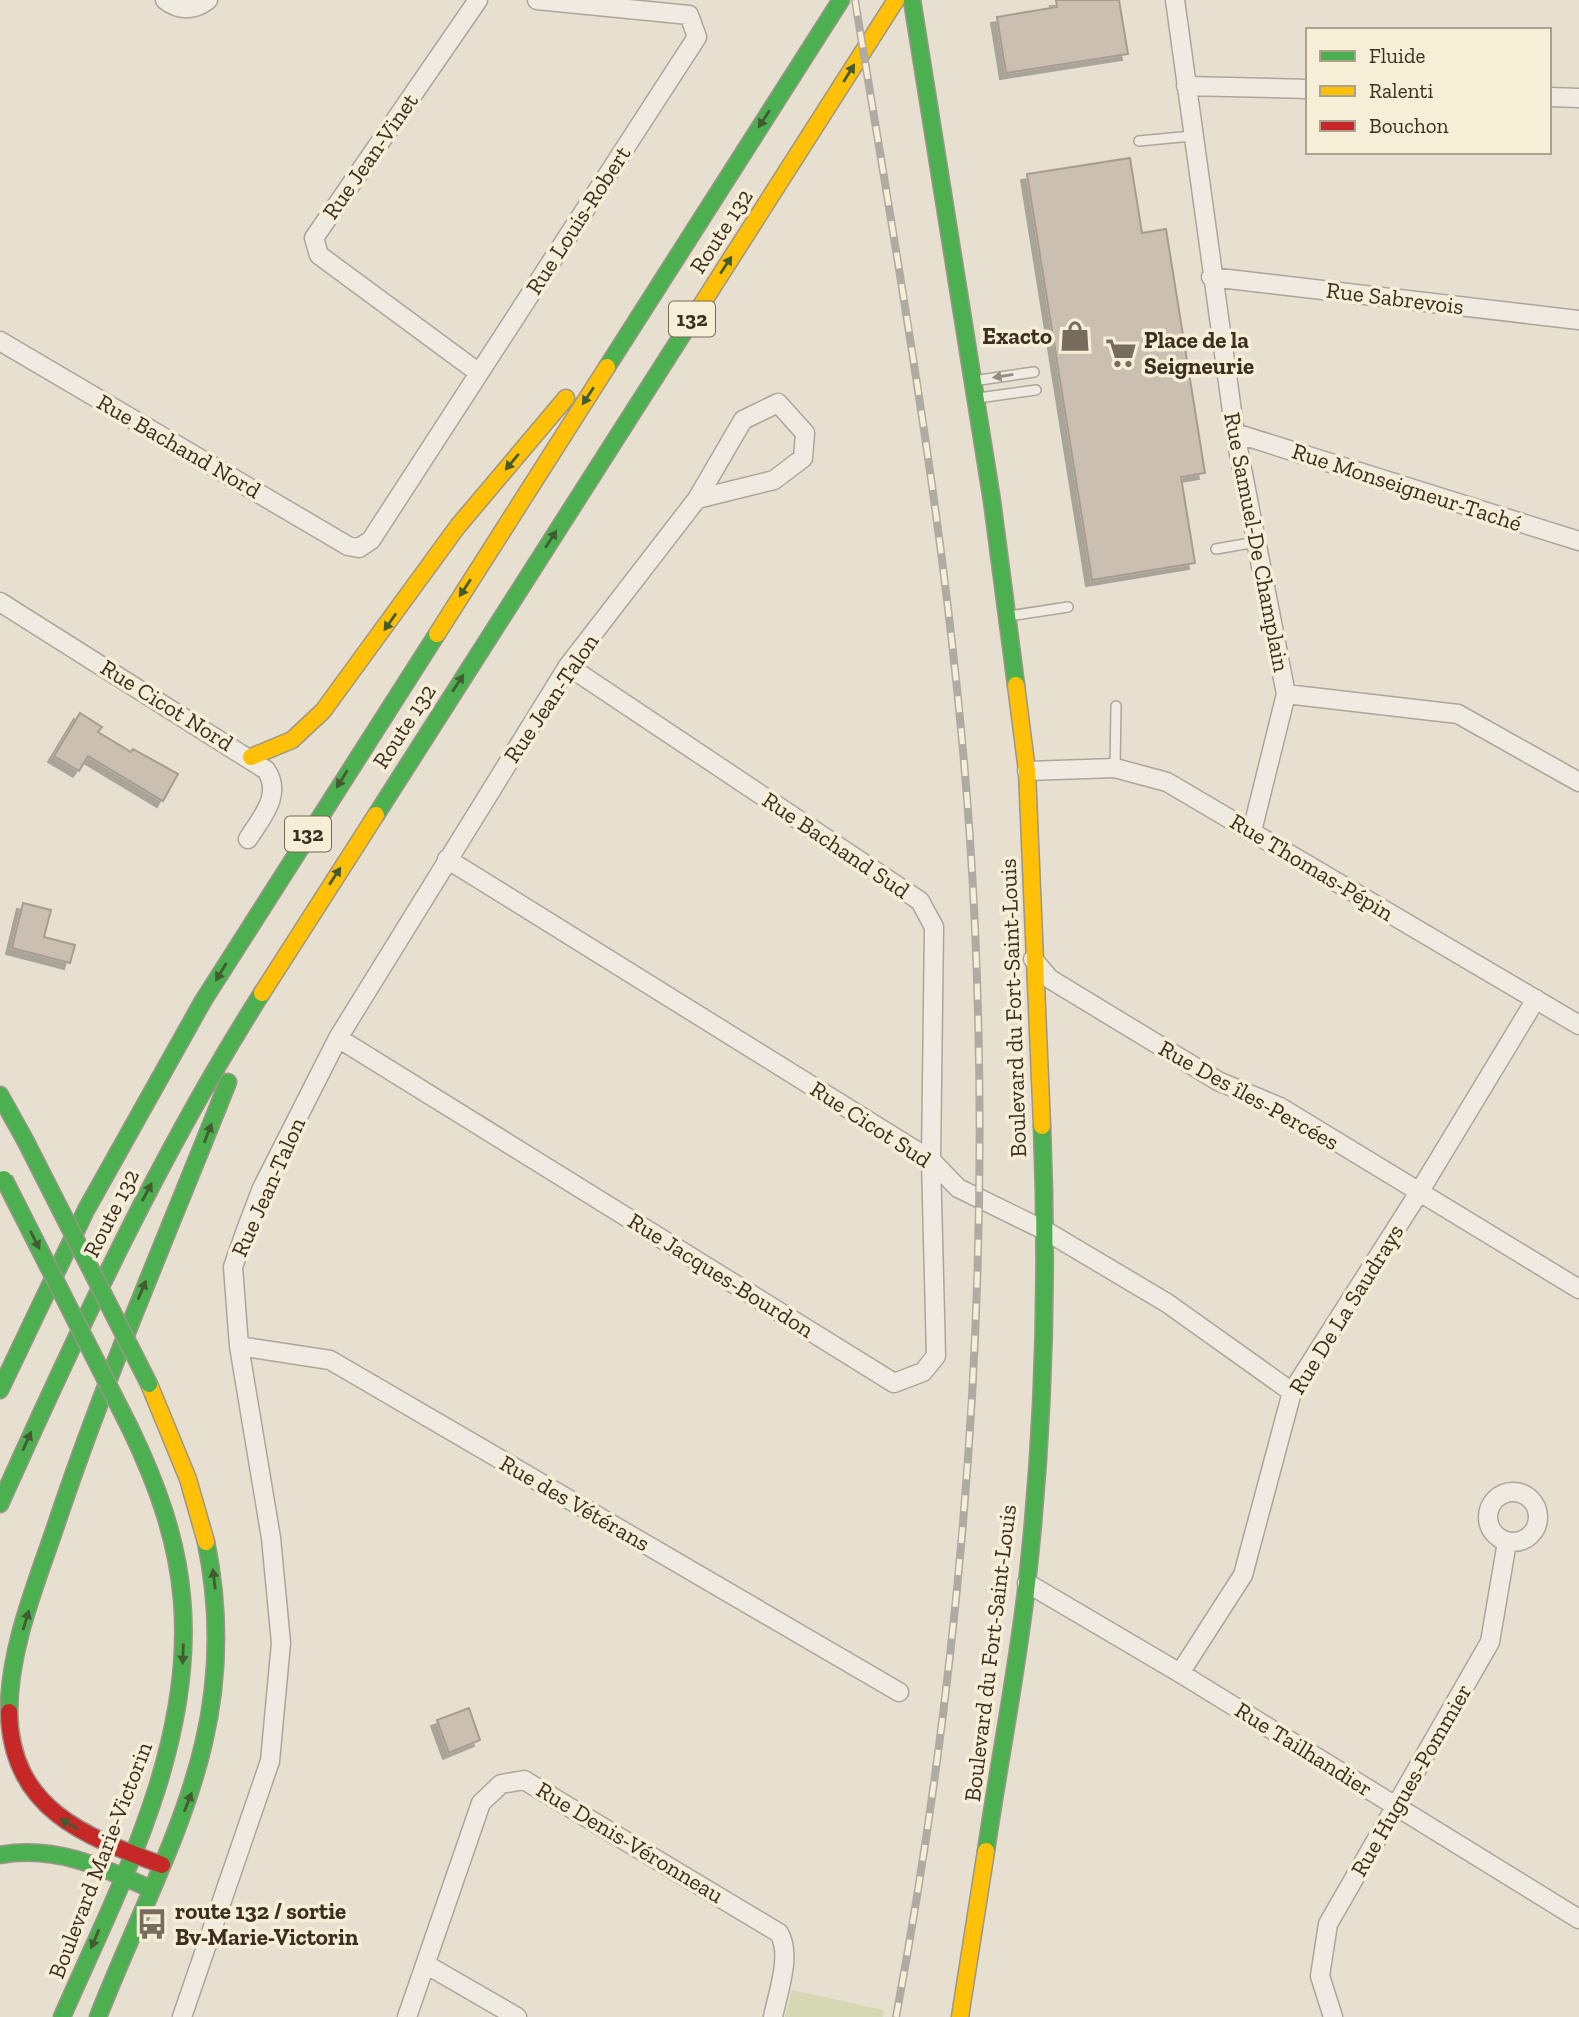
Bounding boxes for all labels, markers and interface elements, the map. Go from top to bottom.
legend [1306,28,1551,154]
text: Fluide [1369,43,1425,68]
one-way arrow [842,64,855,83]
text: Ralenti [1369,78,1433,103]
street label: Rue Jean-Vinet [316,87,424,224]
one-way arrow [758,110,771,129]
text: Bouchon [1369,113,1449,138]
street label: Rue Louis-Robert [520,140,637,299]
street label: Route 132 [683,183,759,279]
one-way arrow [719,255,732,274]
street label: Rue Sabrevois [1325,276,1465,320]
road number: 132 [669,302,715,336]
shop icon: Exacto [1058,319,1092,353]
place label: Exacto [982,322,1052,350]
place label: Place de la Seigneurie [1144,326,1254,380]
supermarket icon: Place de la Seigneurie [1104,336,1138,370]
one-way arrow [992,371,1014,382]
one-way arrow [581,386,594,406]
street label: Rue Bachand Nord [92,388,266,504]
street label: Rue Samuel-De Champlain [1218,410,1296,674]
street label: Rue Monseigneur-Taché [1289,437,1525,537]
one-way arrow [505,453,520,470]
one-way arrow [544,529,557,549]
one-way arrow [459,578,472,597]
one-way arrow [383,613,397,631]
street label: Rue Jean-Talon [498,628,604,768]
street label: Rue Cicot Nord [95,653,239,757]
one-way arrow [452,673,465,692]
street label: Route 132 [366,678,442,774]
one-way arrow [336,770,349,789]
street label: Rue Bachand Sud [757,785,915,905]
street label: Rue Thomas-Pépin [1225,807,1399,927]
road number: 132 [285,816,331,852]
street label: Boulevard du Fort-Saint-Louis [994,858,1032,1158]
one-way arrow [328,866,341,885]
one-way arrow [214,962,227,981]
street label: Rue Des îles-Percées [1154,1034,1344,1156]
street label: Rue Cicot Sud [805,1075,937,1174]
street label: Rue Jean-Talon [225,1113,311,1261]
one-way arrow [202,1122,213,1143]
street label: Route 132 [77,1164,145,1262]
one-way arrow [141,1182,153,1202]
street label: Rue Jacques-Bourdon [623,1207,819,1343]
street label: Rue De La Saudrays [1282,1219,1410,1399]
one-way arrow [29,1230,40,1250]
one-way arrow [136,1279,147,1300]
one-way arrow [21,1431,33,1451]
street label: Rue des Vétérans [495,1449,655,1557]
street label: Boulevard du Fort-Saint-Louis [958,1503,1022,1803]
one-way arrow [208,1567,219,1589]
one-way arrow [22,1609,32,1630]
one-way arrow [177,1644,188,1666]
street label: Rue Hugues-Pommier [1344,1679,1478,1881]
street label: Rue Tailhandier [1230,1696,1378,1802]
street label: Boulevard Marie-Victorin [42,1738,158,1982]
street label: Rue Denis-Véronneau [531,1775,729,1909]
one-way arrow [182,1792,193,1813]
one-way arrow [60,1818,79,1831]
place label: route 132 / sortie Bv-Marie-Victorin [175,1897,359,1951]
bus stop icon: route 132 / sortie Bv-Marie-Victorin [135,1907,169,1941]
one-way arrow [89,1929,100,1950]

